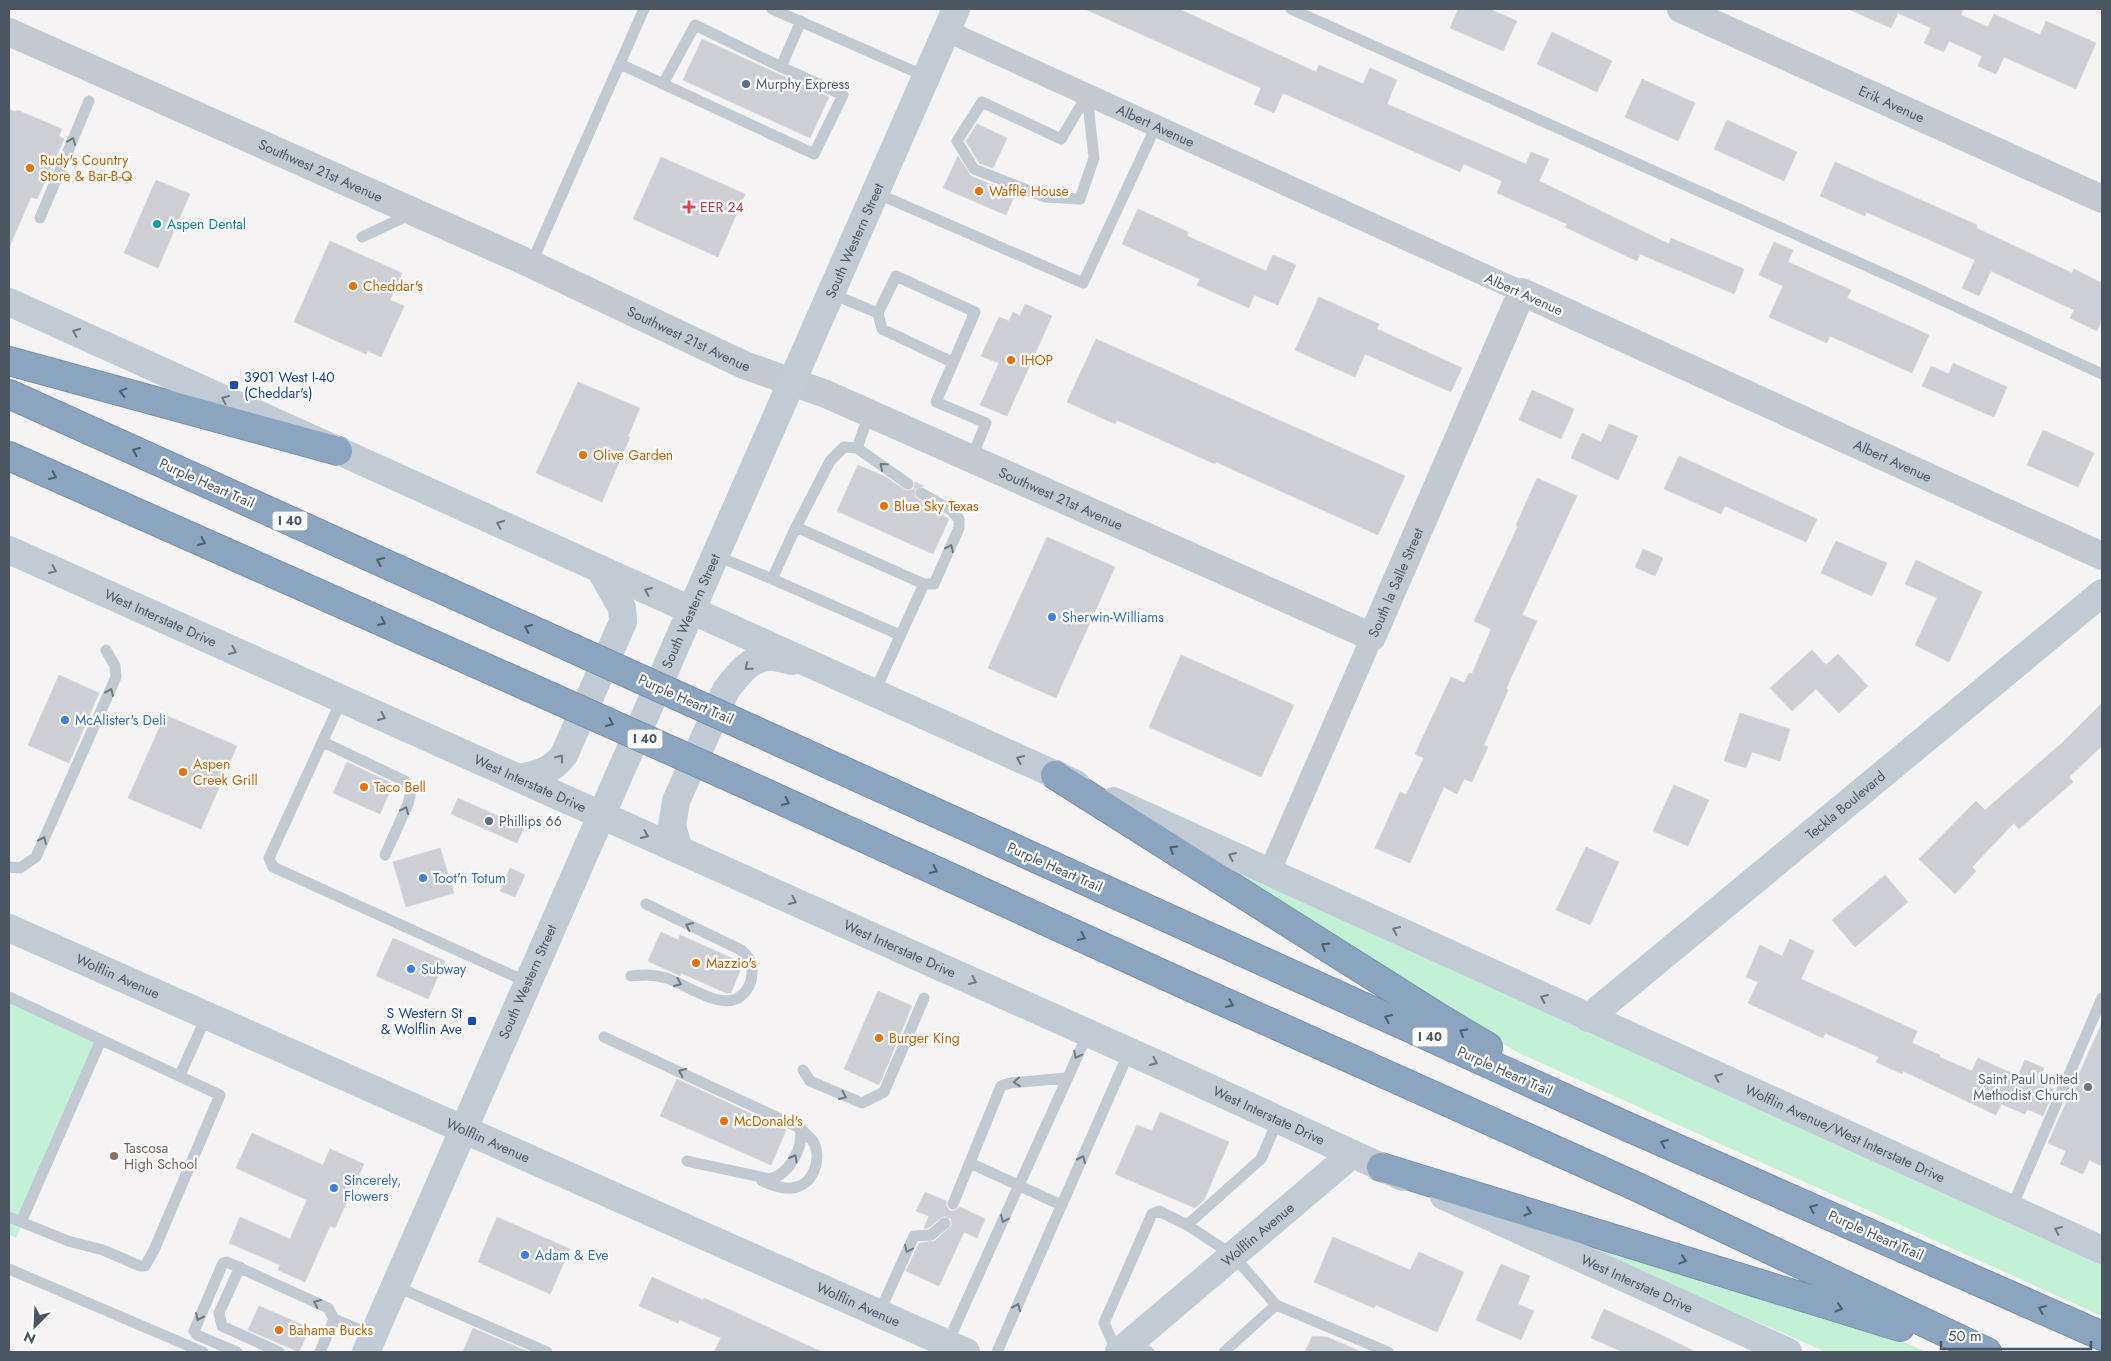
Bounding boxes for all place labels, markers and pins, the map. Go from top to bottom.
place label: Murphy Express [756,74,850,94]
marker: Murphy Express [740,78,752,90]
place label: Rudy's Country Store & Bar-B-Q [40,150,133,186]
marker: Rudy's Country Store & Bar-B-Q [24,162,36,174]
place label: Waffle House [989,181,1069,201]
marker: Waffle House [973,185,985,197]
place label: EER 24 [700,197,744,217]
marker: EER 24 [682,200,696,214]
place label: Aspen Dental [167,214,246,234]
marker: Aspen Dental [151,218,163,230]
place label: Cheddar's [363,276,423,296]
marker: Cheddar's [347,280,359,292]
place label: IHOP [1021,350,1053,370]
marker: IHOP [1005,354,1017,366]
place label: 3901 West I-40 (Cheddar's) [244,367,335,403]
marker: 3901 West I-40 (Cheddar's) [228,379,240,391]
place label: Olive Garden [593,445,673,465]
marker: Olive Garden [577,449,589,461]
place label: Blue Sky Texas [894,496,979,516]
marker: Blue Sky Texas [878,500,890,512]
place label: Sherwin-Williams [1062,607,1164,627]
marker: Sherwin-Williams [1046,611,1058,623]
place label: McAlister's Deli [75,710,166,730]
marker: McAlister's Deli [59,714,71,726]
place label: Aspen Creek Grill [193,754,258,790]
marker: Aspen Creek Grill [177,766,189,778]
place label: Taco Bell [374,777,426,797]
marker: Taco Bell [358,781,370,793]
place label: Phillips 66 [499,811,562,831]
marker: Phillips 66 [483,815,495,827]
place label: Toot'n Totum [433,868,506,888]
marker: Toot'n Totum [417,872,429,884]
place label: Mazzio's [706,953,757,973]
marker: Mazzio's [690,957,702,969]
place label: Subway [421,959,467,979]
marker: Subway [405,963,417,975]
place label: S Western St & Wolflin Ave [381,1003,463,1039]
marker: S Western St & Wolflin Ave [466,1015,478,1027]
place label: Burger King [889,1028,960,1048]
marker: Burger King [873,1032,885,1044]
place label: Saint Paul United Methodist Church [1973,1069,2078,1105]
marker: Saint Paul United Methodist Church [2082,1081,2094,1093]
place label: McDonald's [734,1111,803,1131]
marker: McDonald's [718,1115,730,1127]
place label: Tascosa High School [124,1138,197,1174]
marker: Tascosa High School [108,1150,120,1162]
place label: Sincerely, Flowers [344,1170,401,1206]
marker: Sincerely, Flowers [328,1182,340,1194]
place label: Adam & Eve [535,1245,609,1265]
marker: Adam & Eve [519,1249,531,1261]
place label: Bahama Bucks [289,1320,373,1340]
marker: Bahama Bucks [273,1324,285,1336]

